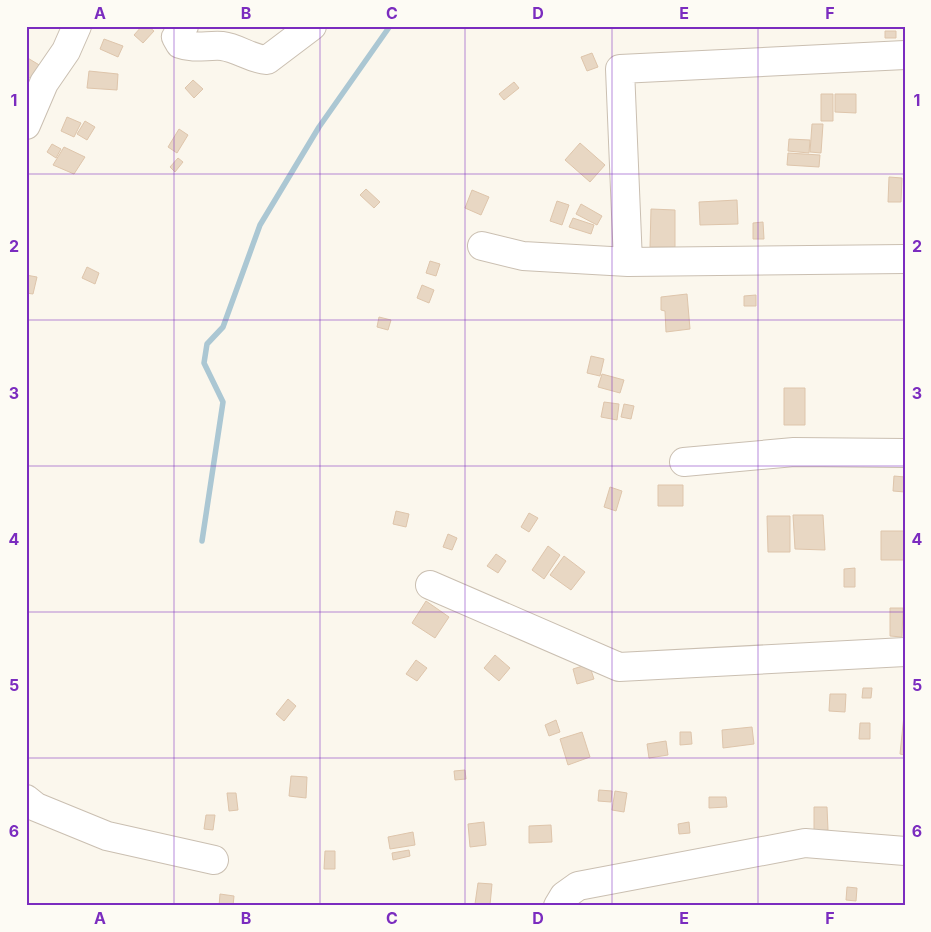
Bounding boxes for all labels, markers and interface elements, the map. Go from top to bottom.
text: A [94,3,106,23]
text: B [241,3,251,23]
text: C [386,3,398,23]
text: D [532,3,544,23]
text: E [679,3,689,23]
text: F [825,3,835,23]
text: 1 [11,90,17,110]
text: 1 [914,90,920,110]
text: 2 [9,236,19,256]
text: 2 [912,236,922,256]
text: 3 [9,383,19,403]
text: 3 [912,383,922,403]
text: 4 [9,529,20,549]
text: 4 [912,529,923,549]
text: 5 [9,675,19,695]
text: 5 [912,675,922,695]
text: 6 [9,821,19,841]
text: 6 [912,821,922,841]
text: A [94,908,106,928]
text: B [241,908,251,928]
text: C [386,908,398,928]
text: D [532,908,544,928]
text: E [679,908,689,928]
text: F [825,908,835,928]

